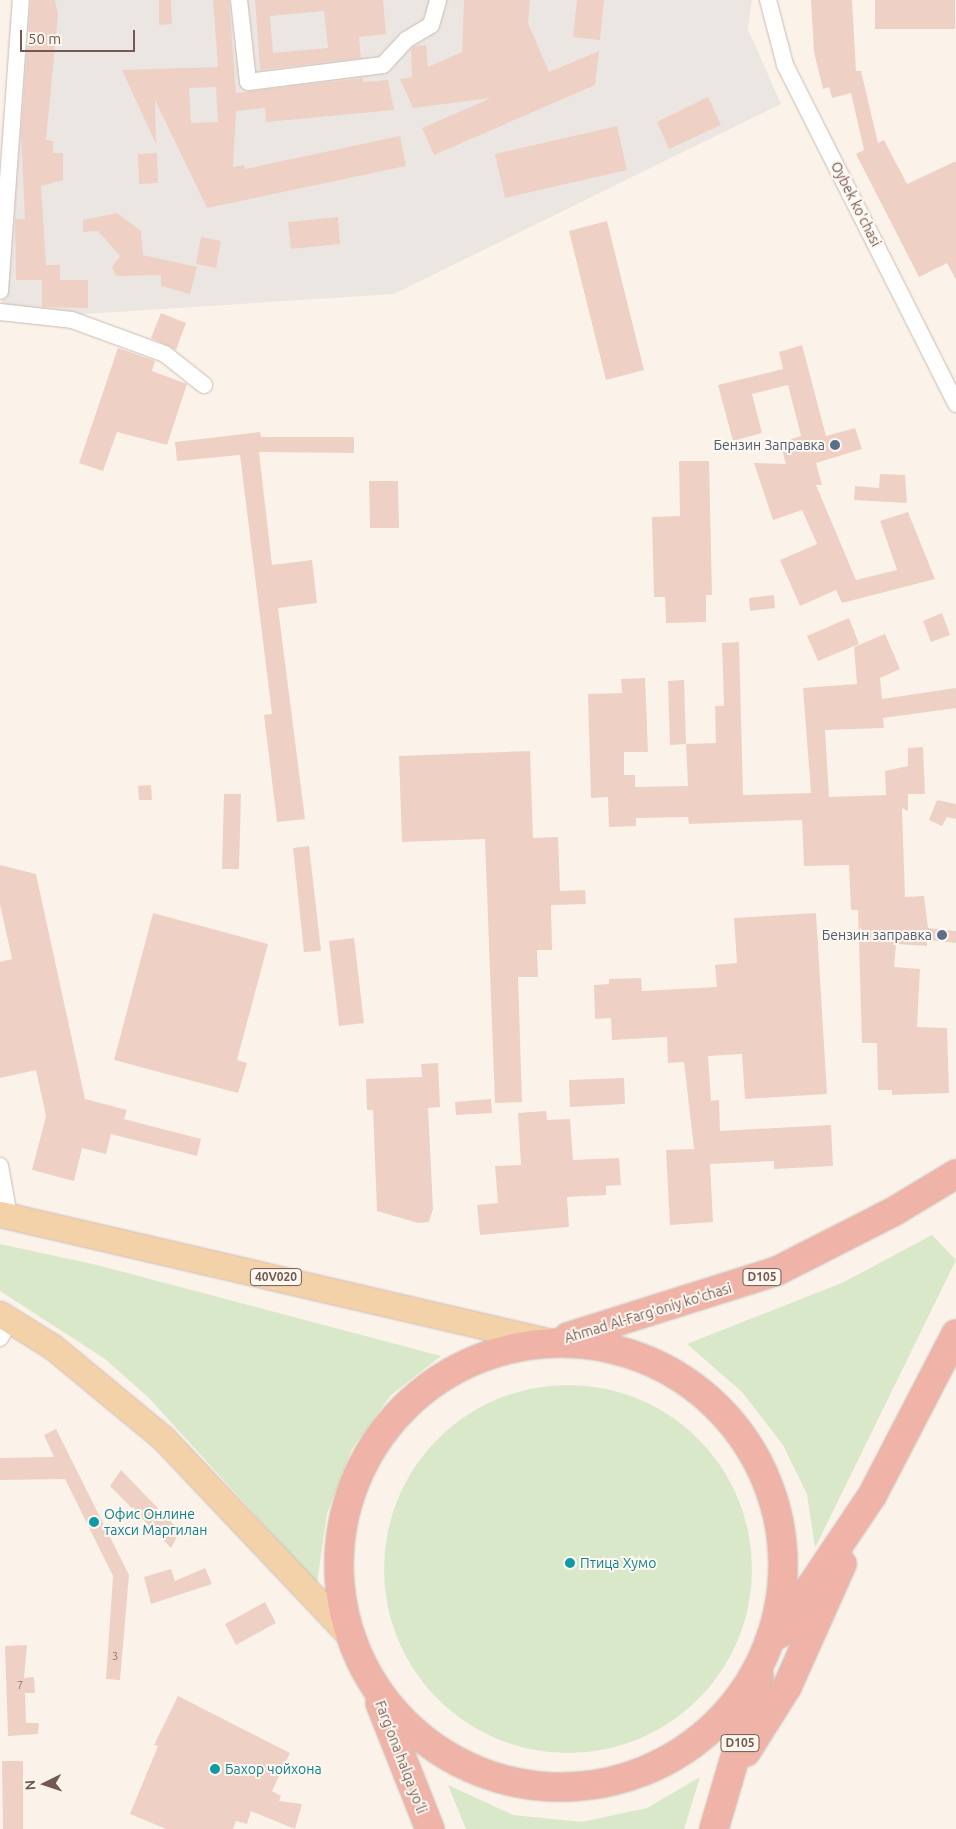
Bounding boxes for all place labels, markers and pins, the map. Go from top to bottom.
place label: Бензин Заправка [714,437,825,453]
marker: Бензин Заправка [829,439,841,451]
place label: Бензин заправка [822,927,932,943]
marker: Бензин заправка [936,929,948,941]
place label: Офис Онлине тахси Маргилан [104,1506,207,1538]
marker: Офис Онлине тахси Маргилан [88,1516,100,1528]
place label: Птица Хумо [580,1555,656,1571]
marker: Птица Хумо [564,1557,576,1569]
place label: Бахор чойхона [225,1761,322,1777]
marker: Бахор чойхона [209,1763,221,1775]

